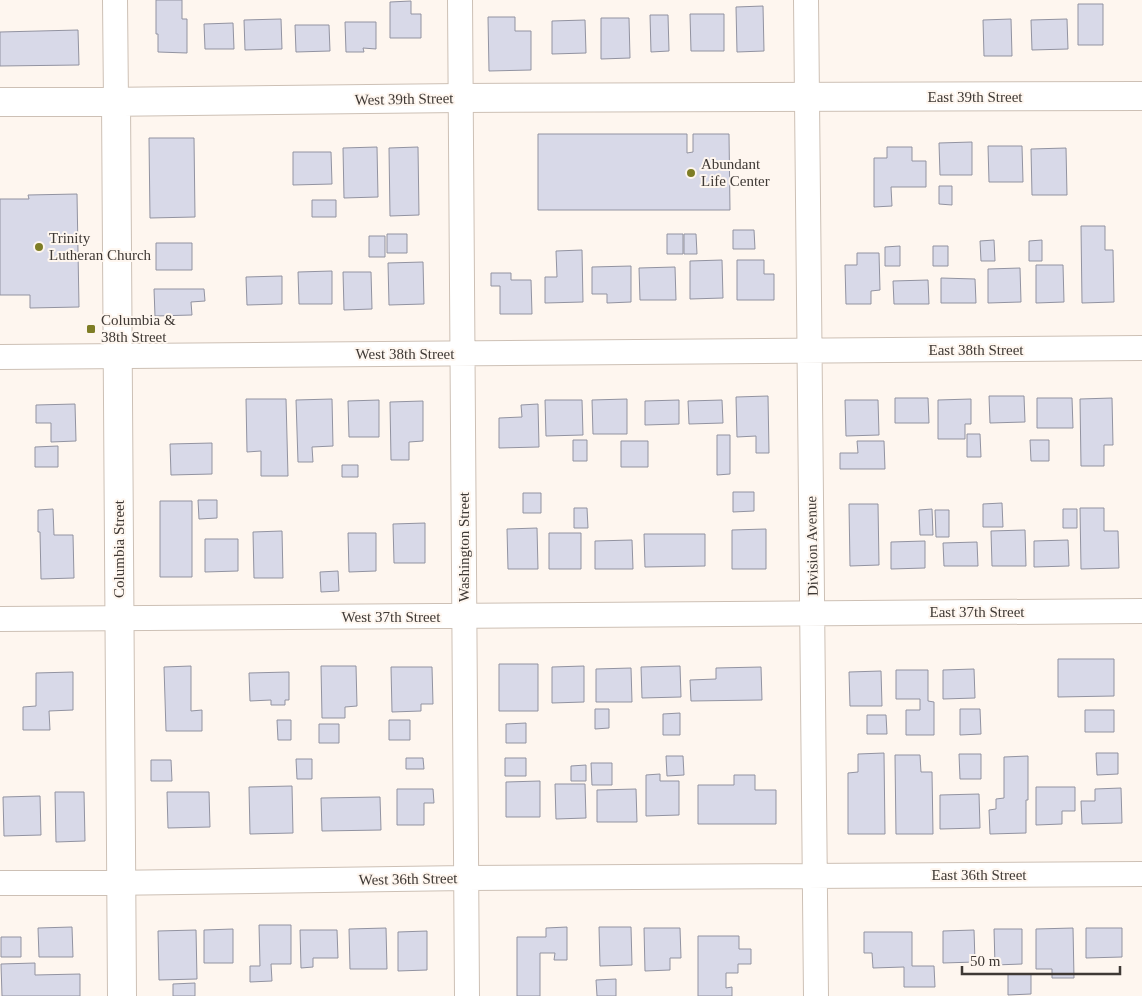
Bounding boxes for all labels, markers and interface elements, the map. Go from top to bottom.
street label: East 39th Street [928,89,1023,105]
street label: West 39th Street [354,90,454,108]
place label: Abundant Life Center [701,156,770,189]
marker: Abundant Life Center [685,167,697,179]
place label: Trinity Lutheran Church [49,230,152,263]
marker: Trinity Lutheran Church [33,241,45,253]
place label: Columbia & 38th Street [101,312,176,345]
marker: Columbia & 38th Street [85,323,97,335]
street label: East 38th Street [929,342,1024,358]
street label: West 38th Street [356,346,455,362]
street label: Washington Street [456,491,472,602]
street label: Division Avenue [803,495,821,596]
street label: Columbia Street [111,499,127,598]
street label: East 37th Street [930,604,1025,620]
street label: West 37th Street [342,609,441,625]
street label: East 36th Street [932,867,1027,883]
street label: West 36th Street [358,870,458,888]
scale bar [962,944,1120,976]
text: 50 m [970,953,1001,969]

